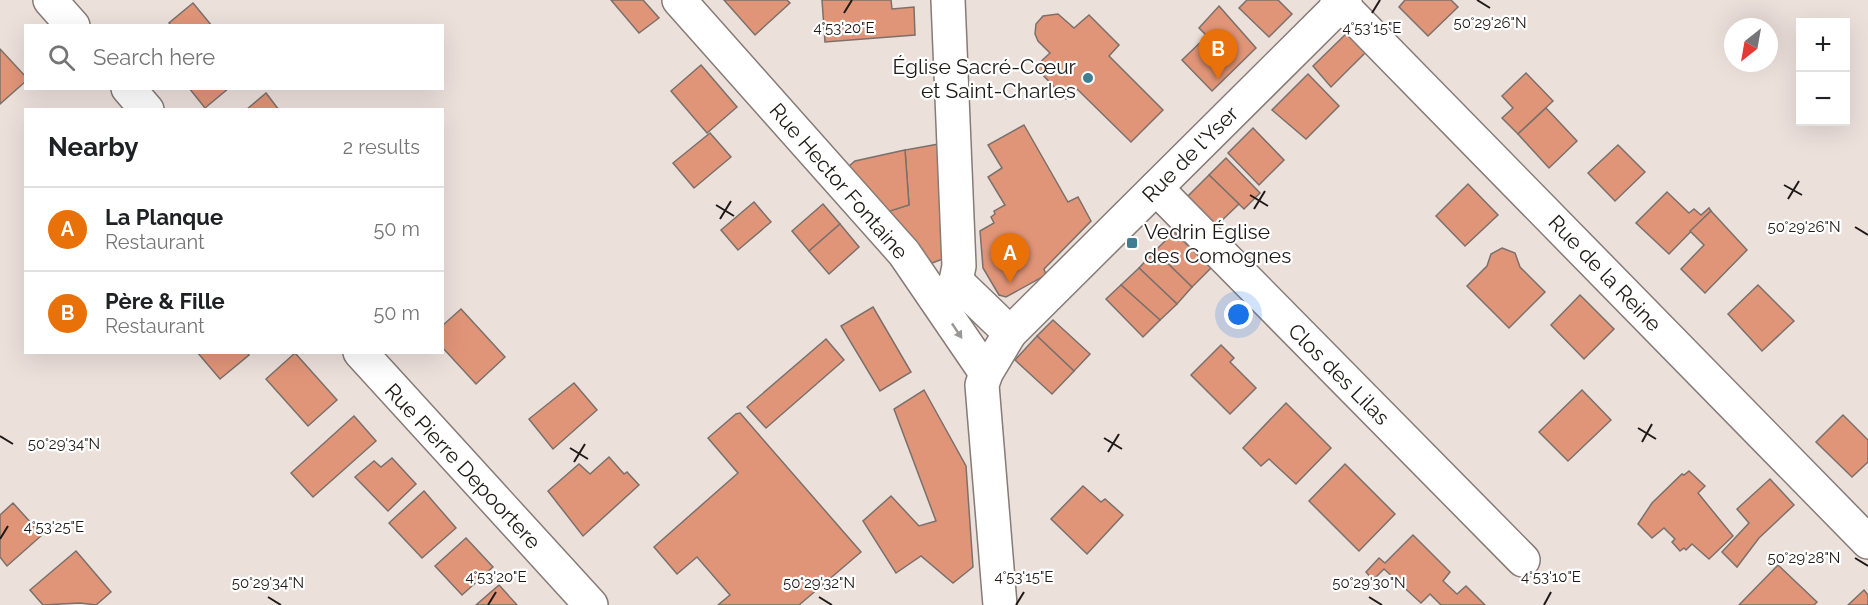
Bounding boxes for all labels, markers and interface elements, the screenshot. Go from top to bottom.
text: 50°29'26"N [1453,14,1527,32]
north arrow [1724,18,1778,72]
map controls [1796,18,1850,126]
button: + [1796,18,1850,72]
text: 4°53'20"E [813,19,875,37]
text: 4°53'15"E [1343,19,1401,37]
search box [24,24,444,90]
pin: B [1198,29,1238,79]
icon: search [45,41,78,74]
text: Search here [93,44,215,70]
place label: Église Sacré-Cœur et Saint-Charles [893,54,1077,103]
marker: Église Sacré-Cœur et Saint-Charles [1081,71,1095,85]
button: − [1796,72,1850,126]
street label: Rue Hector Fontaine [764,98,914,264]
street label: Rue de l'Yser [1137,100,1244,207]
text: Nearby [48,132,138,162]
text: 2 results [343,135,420,159]
text: La Planque [105,204,223,230]
street label: Rue de la Reine [1543,210,1667,336]
text: A [61,217,74,241]
text: 50 m [373,217,420,241]
text: 50°29'26"N [1767,218,1841,236]
place label: Vedrin Église des Comognes [1144,219,1291,268]
text: Restaurant [105,230,205,254]
pin: A [990,234,1030,283]
marker: Vedrin Église des Comognes [1125,236,1139,250]
text: Père & Fille [105,288,225,314]
your location [1224,300,1253,329]
text: B [61,301,74,325]
text: 50 m [373,301,420,325]
text: Restaurant [105,314,205,338]
street label: Clos des Lilas [1283,318,1395,430]
one-way arrow [952,323,963,340]
street label: Rue Pierre Depoortere [380,378,546,554]
text: 50°29'34"N [28,435,100,453]
text: 4°53'25"E [24,518,84,536]
text: 50°29'28"N [1768,549,1840,567]
text: 4°53'20"E [465,568,527,586]
text: 4°53'15"E [995,568,1053,586]
text: 4°53'10"E [1521,568,1581,586]
text: 50°29'34"N [232,574,304,592]
text: 50°29'32"N [783,574,855,592]
text: 50°29'30"N [1332,574,1406,592]

